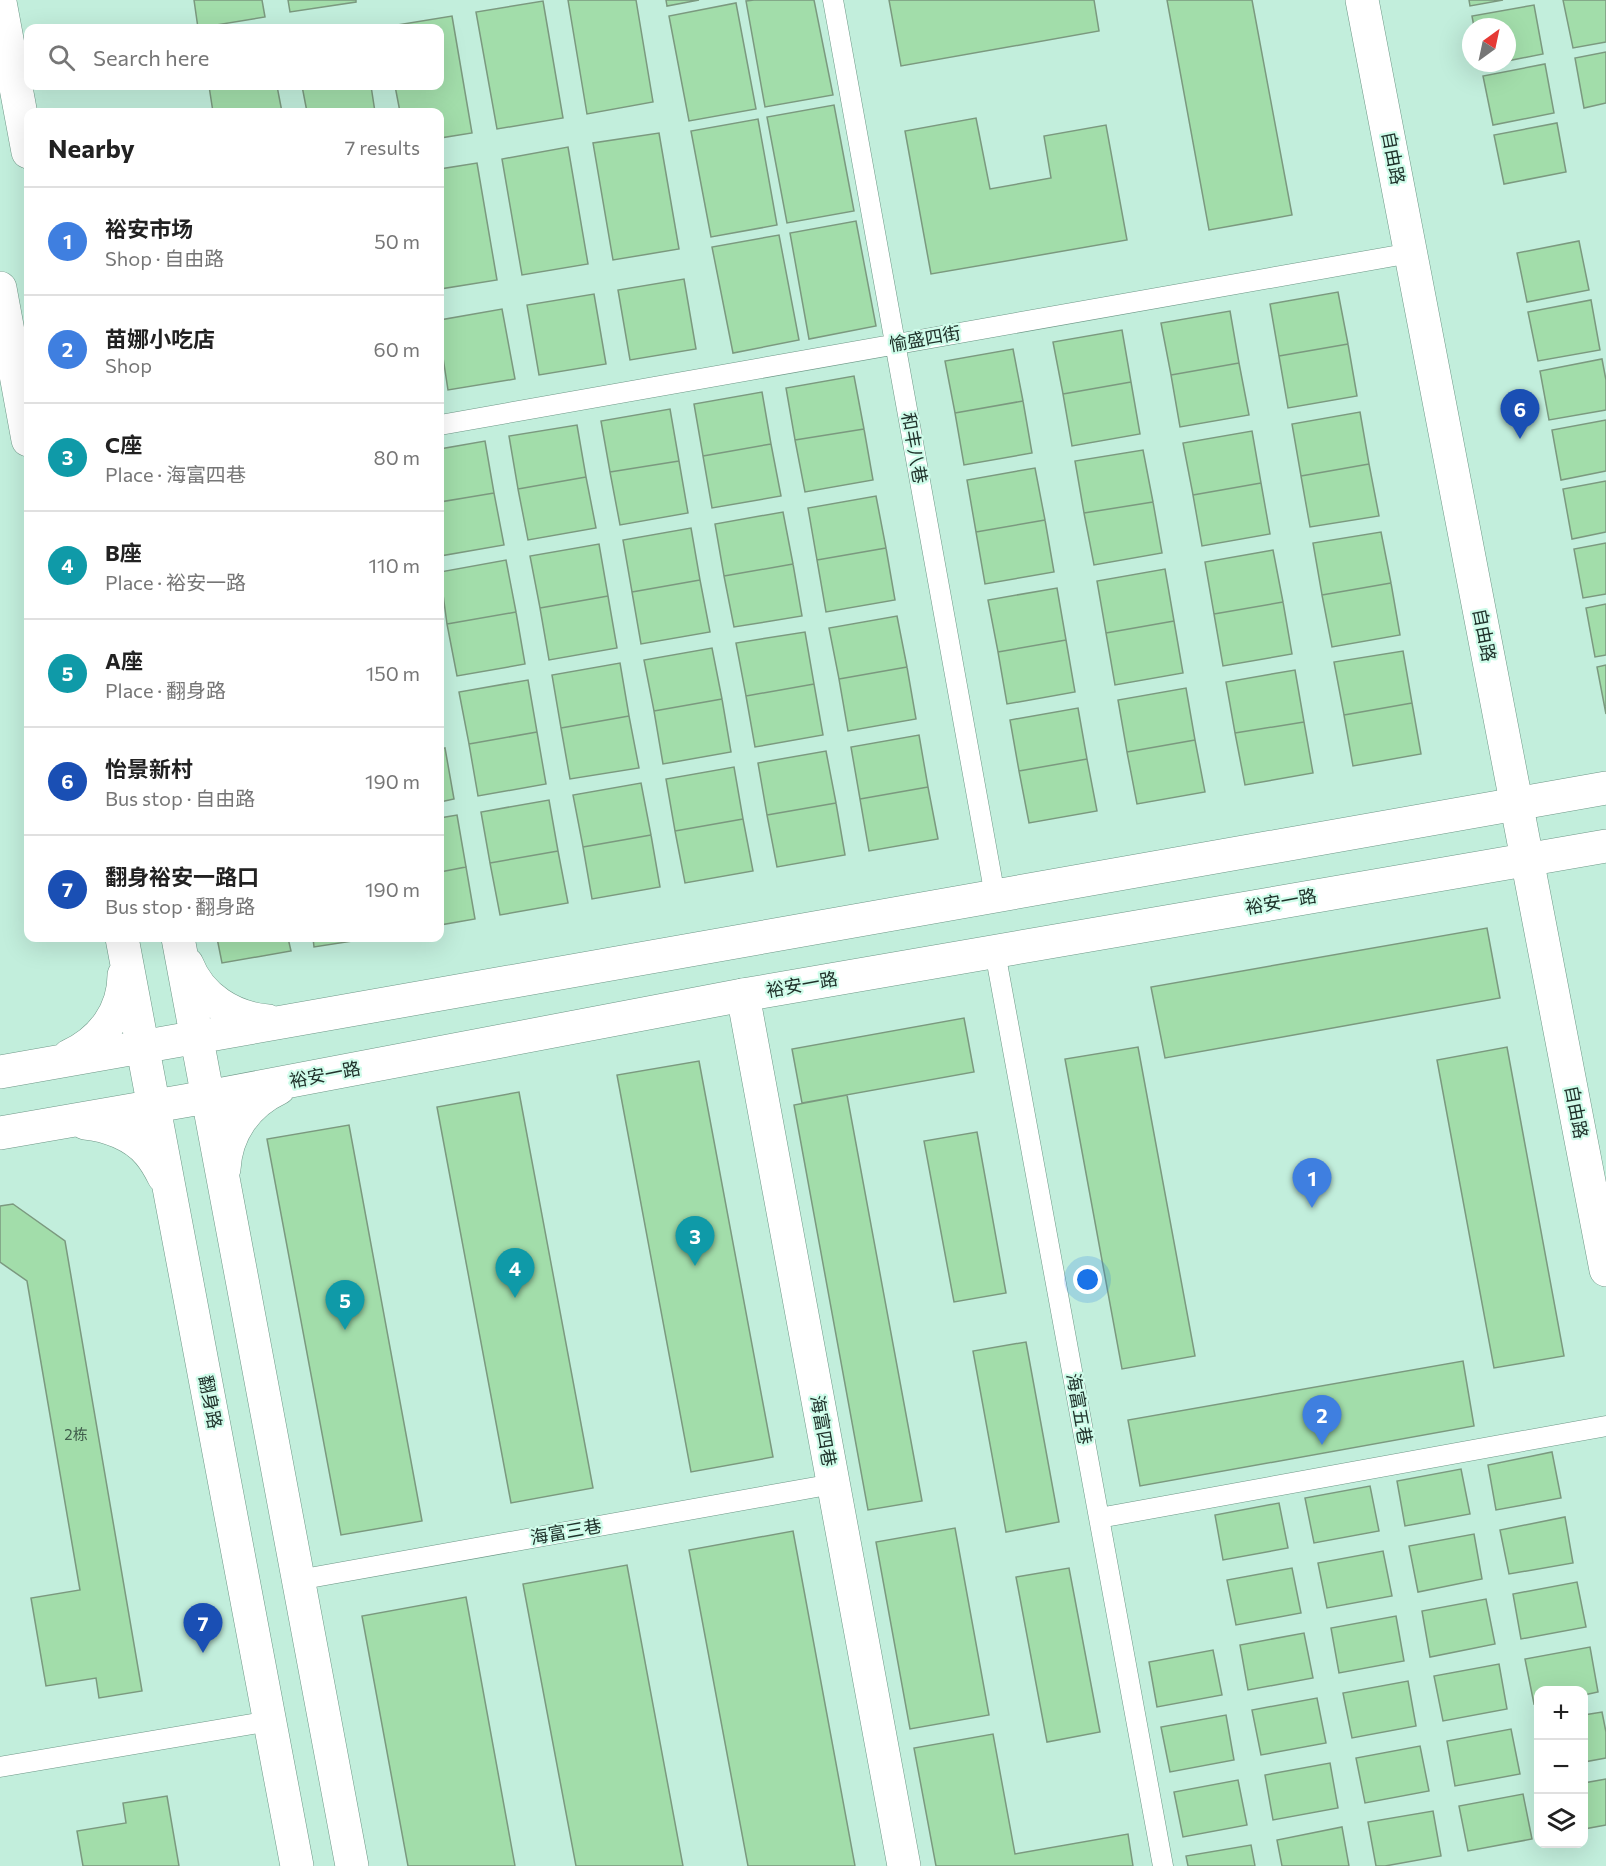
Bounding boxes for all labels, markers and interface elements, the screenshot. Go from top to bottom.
north arrow [1462,18,1516,72]
search box [24,24,444,90]
icon: search [45,41,78,74]
text: Search here [93,44,209,71]
street label: 自由路 [1378,129,1410,186]
text: Nearby [48,132,135,163]
text: 7 results [345,135,420,159]
text: 裕安市场 [105,215,193,242]
text: 1 [63,229,72,253]
text: 50 m [374,229,420,253]
text: Shop · 自由路 [105,246,224,270]
street label: 愉盛四街 [887,321,962,355]
text: 苗娜小吃店 [105,325,215,352]
text: 2 [62,337,73,361]
text: 60 m [374,337,420,361]
text: Shop [105,353,152,377]
pin: 6 [1500,390,1540,439]
street label: 和丰八巷 [898,410,932,485]
text: C座 [105,431,142,458]
text: 3 [62,445,73,469]
text: 80 m [374,445,420,469]
text: Place · 海富四巷 [105,462,246,486]
text: B座 [105,539,142,566]
text: 4 [61,553,74,577]
text: 110 m [369,553,420,577]
text: Place · 裕安一路 [105,570,246,594]
street label: 自由路 [1469,606,1501,663]
text: A座 [105,647,143,674]
text: 5 [62,661,73,685]
text: 150 m [366,661,420,685]
text: Place · 翻身路 [105,678,226,702]
text: 怡景新村 [105,755,193,782]
text: 6 [61,769,74,793]
text: 190 m [365,769,420,793]
text: Bus stop · 自由路 [105,786,255,810]
text: 翻身裕安一路口 [105,863,259,890]
text: 7 [62,877,73,901]
text: 190 m [365,877,420,901]
street label: 裕安一路 [1243,884,1318,918]
text: Bus stop · 翻身路 [105,894,255,918]
street label: 裕安一路 [764,967,839,1001]
street label: 裕安一路 [287,1056,362,1092]
street label: 自由路 [1561,1083,1593,1140]
pin: 1 [1292,1158,1332,1208]
pin: 3 [676,1216,714,1266]
pin: 4 [496,1248,534,1298]
your location [1073,1265,1102,1294]
pin: 5 [326,1280,364,1330]
street label: 海富五巷 [1063,1371,1097,1446]
street label: 翻身路 [195,1373,227,1430]
street label: 海富四巷 [807,1393,841,1468]
pin: 2 [1302,1396,1342,1445]
house number: 2栋 [64,1425,88,1443]
street label: 海富三巷 [528,1514,603,1548]
pin: 7 [184,1604,222,1653]
map controls [1534,1686,1588,1848]
button: + [1534,1686,1588,1740]
button: − [1534,1740,1588,1794]
button: layers [1534,1794,1588,1848]

